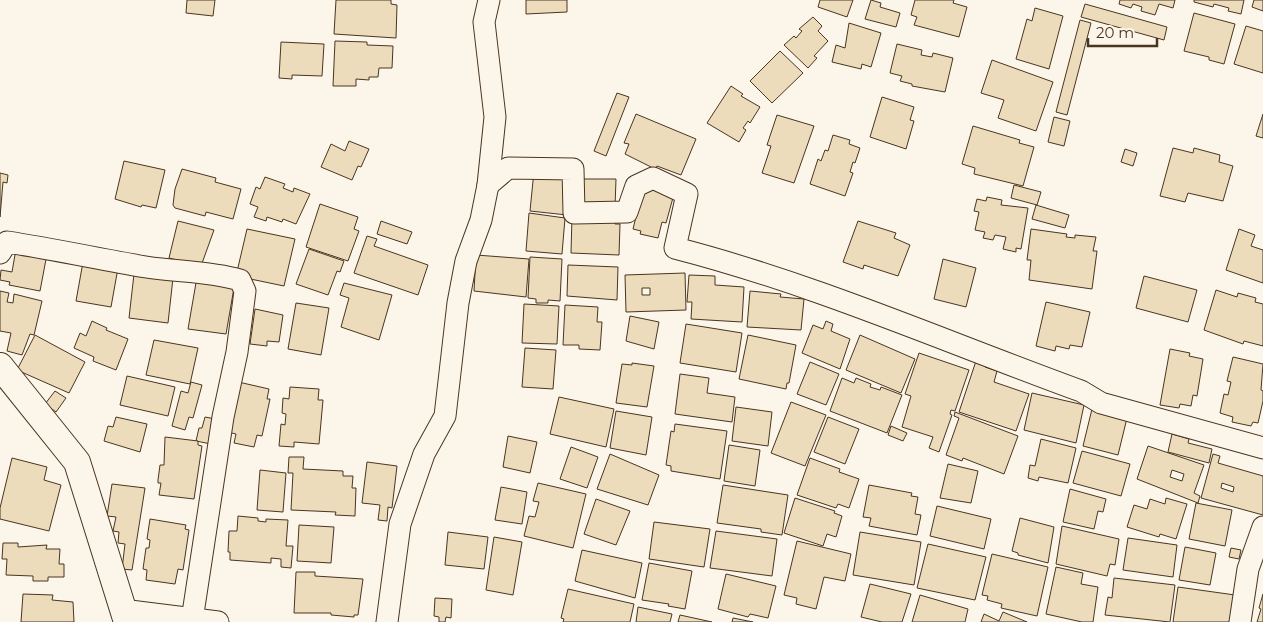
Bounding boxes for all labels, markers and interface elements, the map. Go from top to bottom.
scale bar [1088,15,1157,47]
text: 20 m [1096,23,1134,42]

